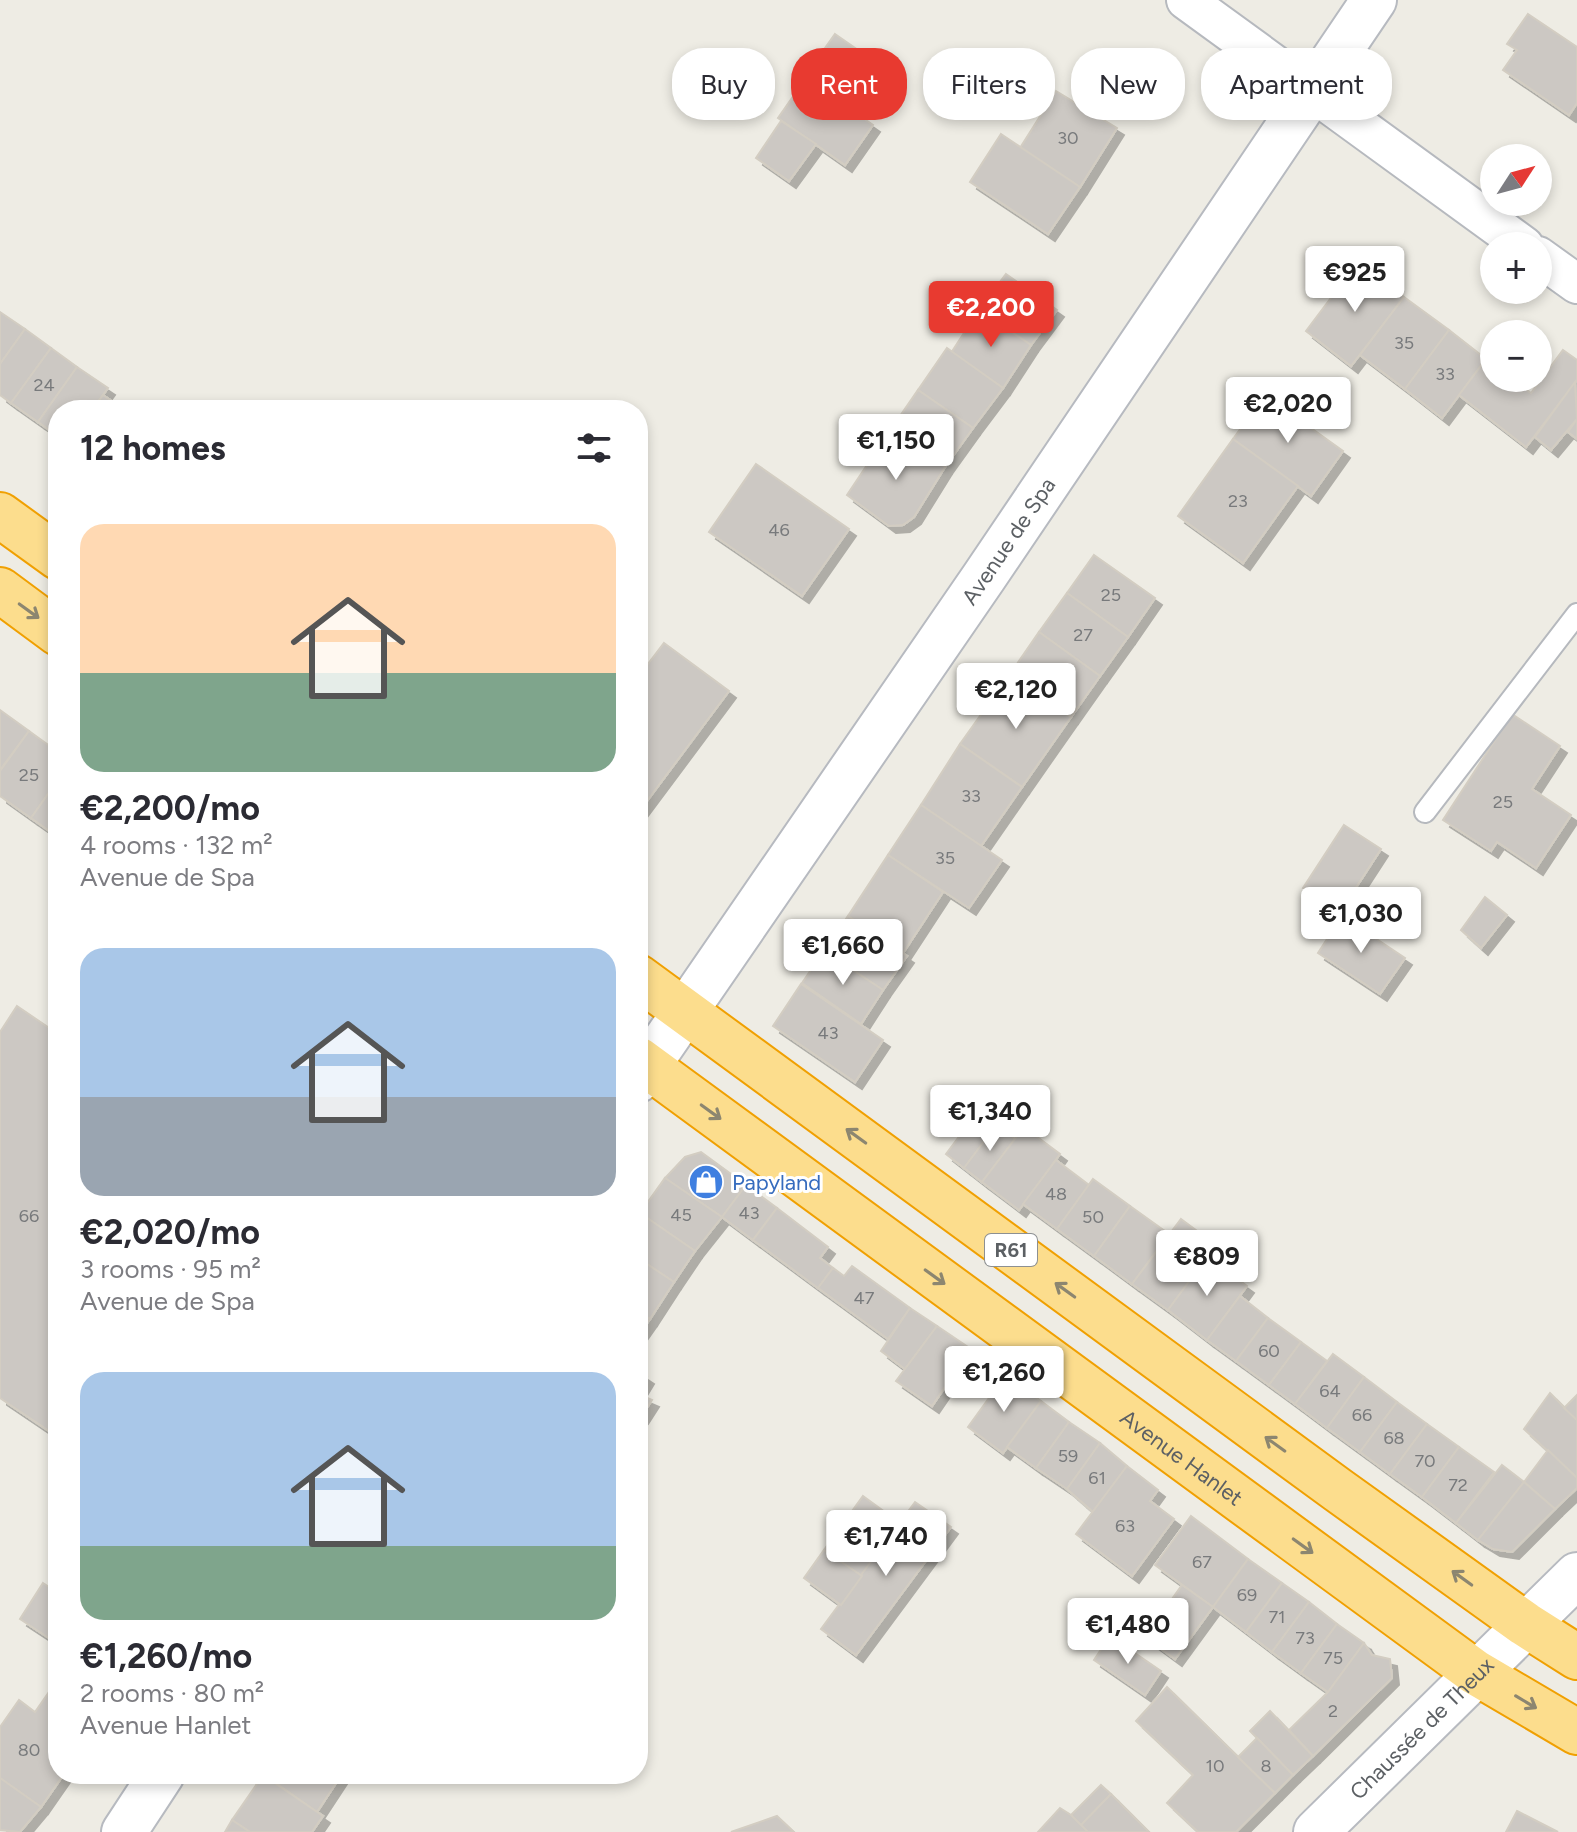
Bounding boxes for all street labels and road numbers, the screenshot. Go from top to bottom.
street label: Avenue de Spa [956,472,1061,610]
road number: R61 [985,1234,1037,1266]
street label: Avenue Hanlet [1115,1404,1248,1511]
street label: Chaussée de Theux [1344,1651,1500,1805]

